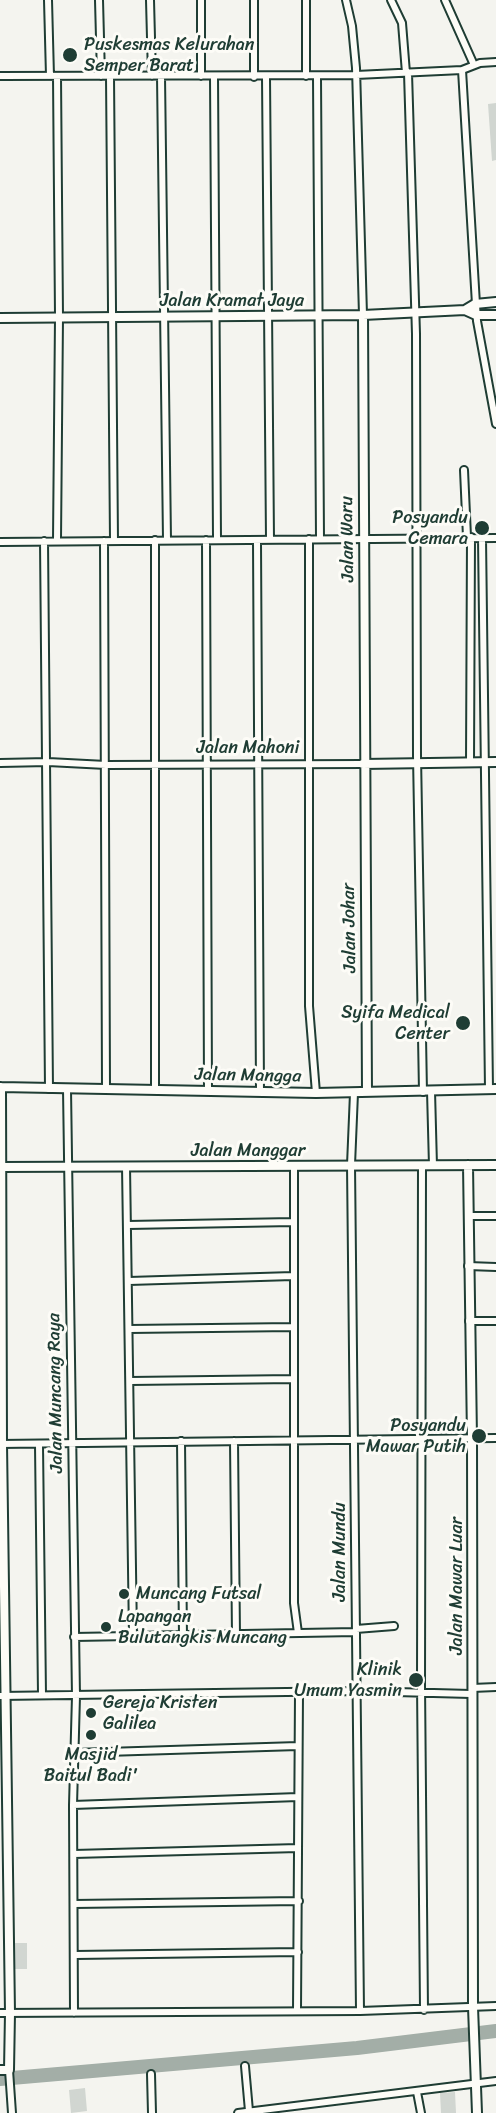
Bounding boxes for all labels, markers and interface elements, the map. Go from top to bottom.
place label: Puskesmas Kelurahan Semper Barat [84,34,254,76]
marker: Puskesmas Kelurahan Semper Barat [61,46,79,64]
street label: Jalan Kramat Jaya [160,290,304,312]
street label: Jalan Waru [336,496,360,582]
place label: Posyandu Cemara [392,507,468,550]
marker: Posyandu Cemara [473,519,491,537]
street label: Jalan Mahoni [197,737,299,759]
street label: Jalan Johar [338,883,362,973]
place label: Syifa Medical Center [341,1002,450,1044]
marker: Syifa Medical Center [454,1014,472,1032]
street label: Jalan Mangga [194,1064,302,1088]
street label: Jalan Manggar [191,1140,305,1162]
street label: Jalan Muncang Raya [44,1313,68,1473]
place label: Posyandu Mawar Putih [366,1415,466,1458]
marker: Posyandu Mawar Putih [470,1427,488,1445]
street label: Jalan Mundu [329,1502,351,1602]
street label: Jalan Mawar Luar [446,1517,468,1655]
place label: Muncang Futsal [136,1583,261,1605]
marker: Muncang Futsal [117,1587,131,1601]
place label: Lapangan Bulutangkis Muncang [118,1606,287,1648]
marker: Lapangan Bulutangkis Muncang [99,1620,113,1634]
place label: Klinik Umum Yasmin [294,1659,402,1702]
marker: Klinik Umum Yasmin [407,1671,425,1689]
place label: Gereja Kristen Galilea [103,1692,217,1734]
marker: Gereja Kristen Galilea [84,1706,98,1720]
marker: Masjid Baitul Badi' [84,1728,98,1742]
place label: Masjid Baitul Badi' [44,1744,138,1786]

